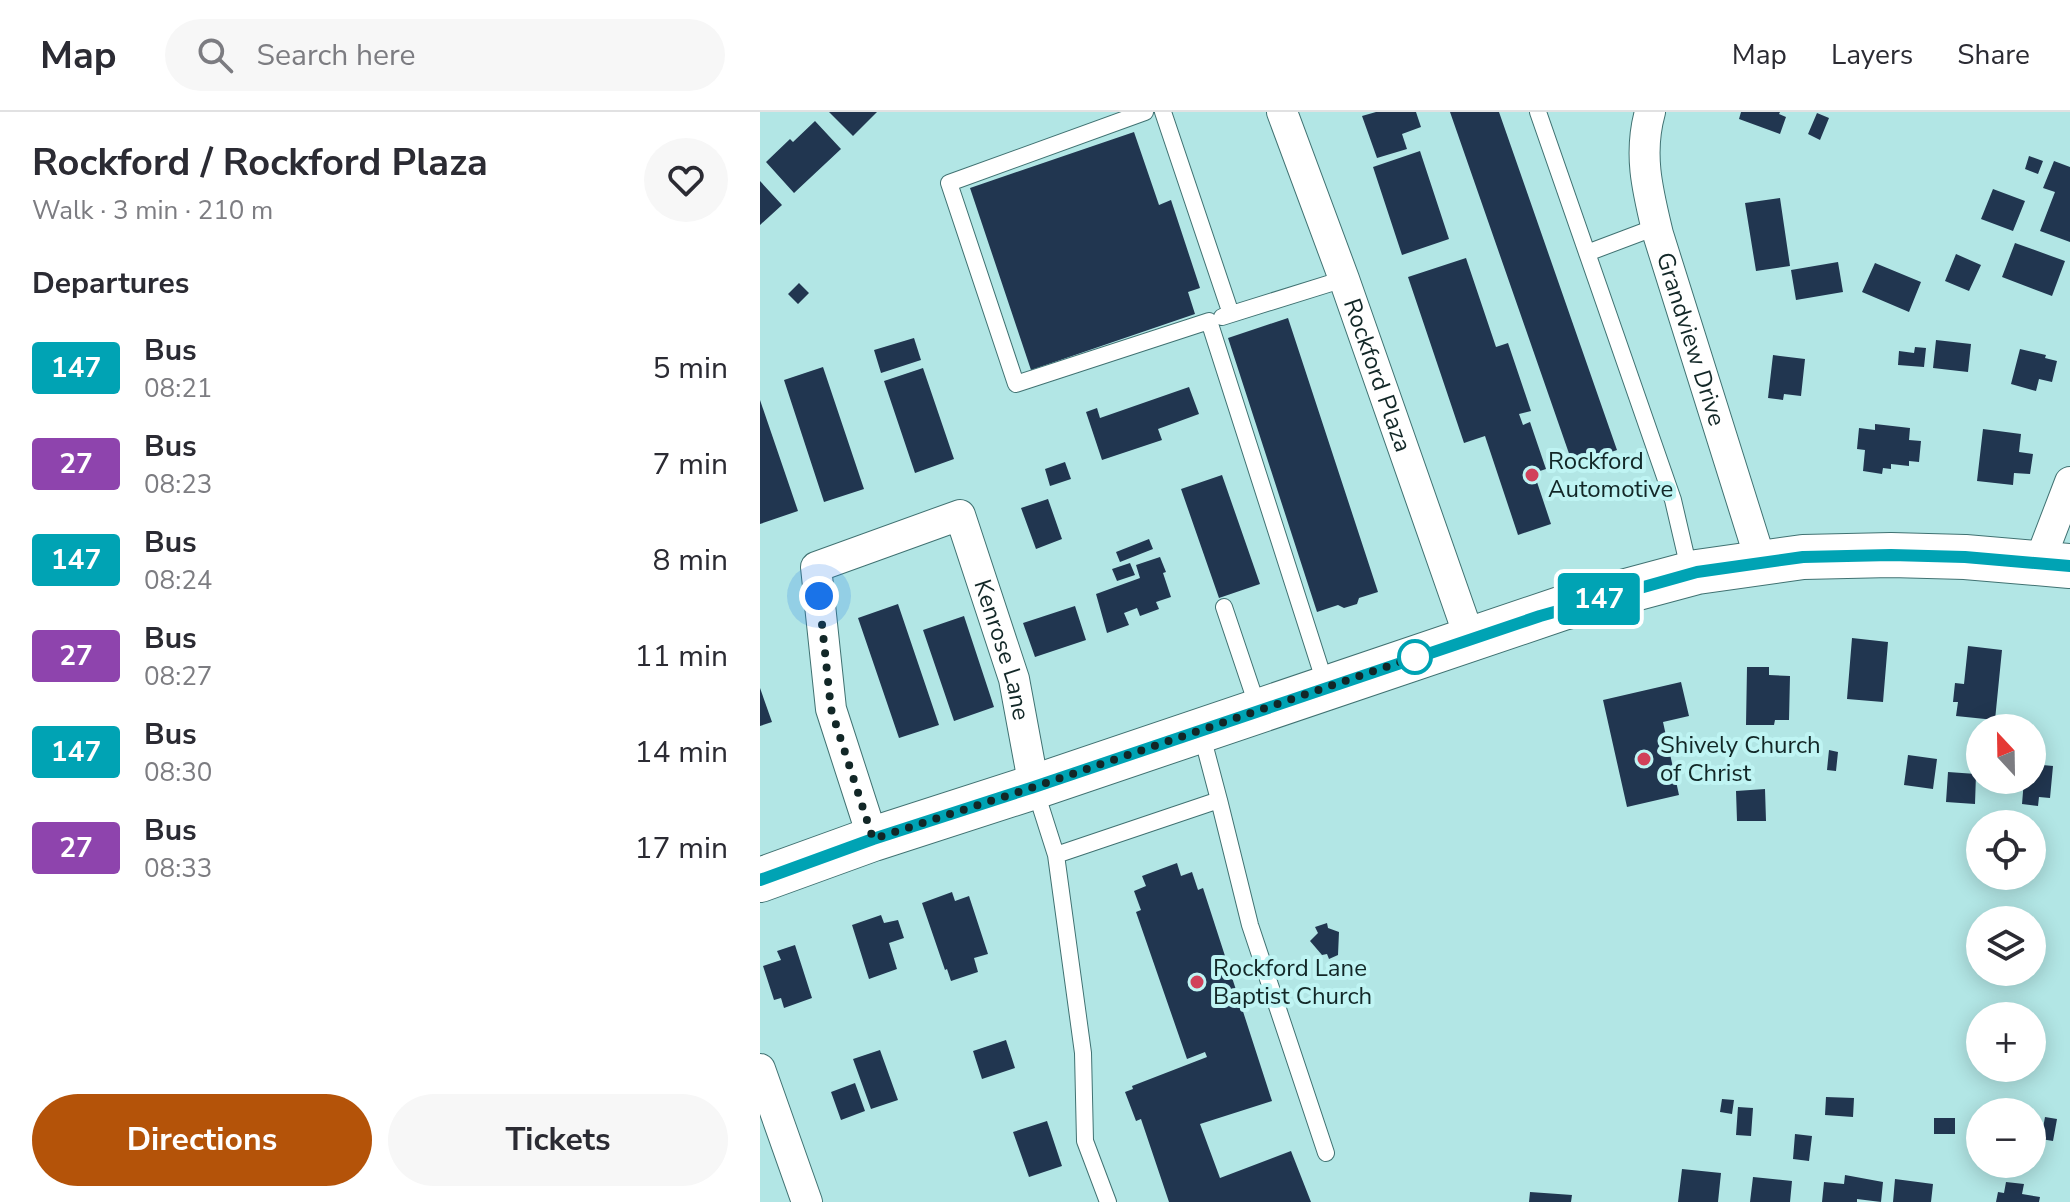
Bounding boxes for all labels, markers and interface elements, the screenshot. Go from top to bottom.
search box [165,19,725,91]
text: Map [40,30,117,81]
icon: search [193,33,237,77]
text: Search here [257,35,416,76]
text: Map [1732,36,1787,74]
text: Layers [1831,36,1913,74]
text: Share [1957,36,2030,74]
text: Rockford / Rockford Plaza [32,137,488,188]
button: heart [644,138,728,222]
text: Walk · 3 min · 210 m [32,193,273,228]
street label: Grandview Drive [1649,248,1733,430]
text: Departures [32,263,189,304]
street label: Rockford Plaza [1336,294,1419,456]
text: Bus [144,330,197,371]
text: 5 min [653,348,728,389]
text: 147 [51,349,101,387]
text: 08:21 [144,371,212,406]
text: Bus [144,426,197,467]
text: 7 min [653,444,728,485]
text: 27 [59,445,93,483]
place label: Rockford Automotive [1548,445,1673,505]
marker: Rockford Automotive [1523,466,1541,484]
text: 08:23 [144,467,212,502]
text: Bus [144,522,197,563]
text: 8 min [653,540,728,581]
text: 147 [51,541,101,579]
text: 08:24 [144,563,212,598]
line badge: 147 [1553,573,1645,625]
street label: Kenrose Lane [966,575,1037,723]
your location [799,576,839,616]
text: 147 [1574,580,1624,618]
text: Bus [144,618,197,659]
text: 11 min [635,636,728,677]
text: 27 [59,637,93,675]
unlabelled marker [1398,640,1432,674]
text: 08:27 [144,659,212,694]
text: Bus [144,714,197,755]
north arrow [1966,714,2046,794]
map controls [1966,714,2046,1178]
place label: Shively Church of Christ [1660,729,1821,789]
text: 14 min [635,732,728,773]
text: 147 [51,733,101,771]
marker: Shively Church of Christ [1635,750,1653,768]
text: 08:30 [144,755,212,790]
text: Bus [144,810,197,851]
button: locate [1966,810,2046,890]
text: 17 min [635,828,728,869]
text: 27 [59,829,93,867]
text: 08:33 [144,851,212,886]
button: layers [1966,906,2046,986]
place label: Rockford Lane Baptist Church [1213,952,1372,1012]
marker: Rockford Lane Baptist Church [1188,973,1206,991]
button: + [1966,1002,2046,1082]
button: Directions [32,1094,372,1186]
button: Tickets [388,1094,728,1186]
button: − [1966,1098,2046,1178]

